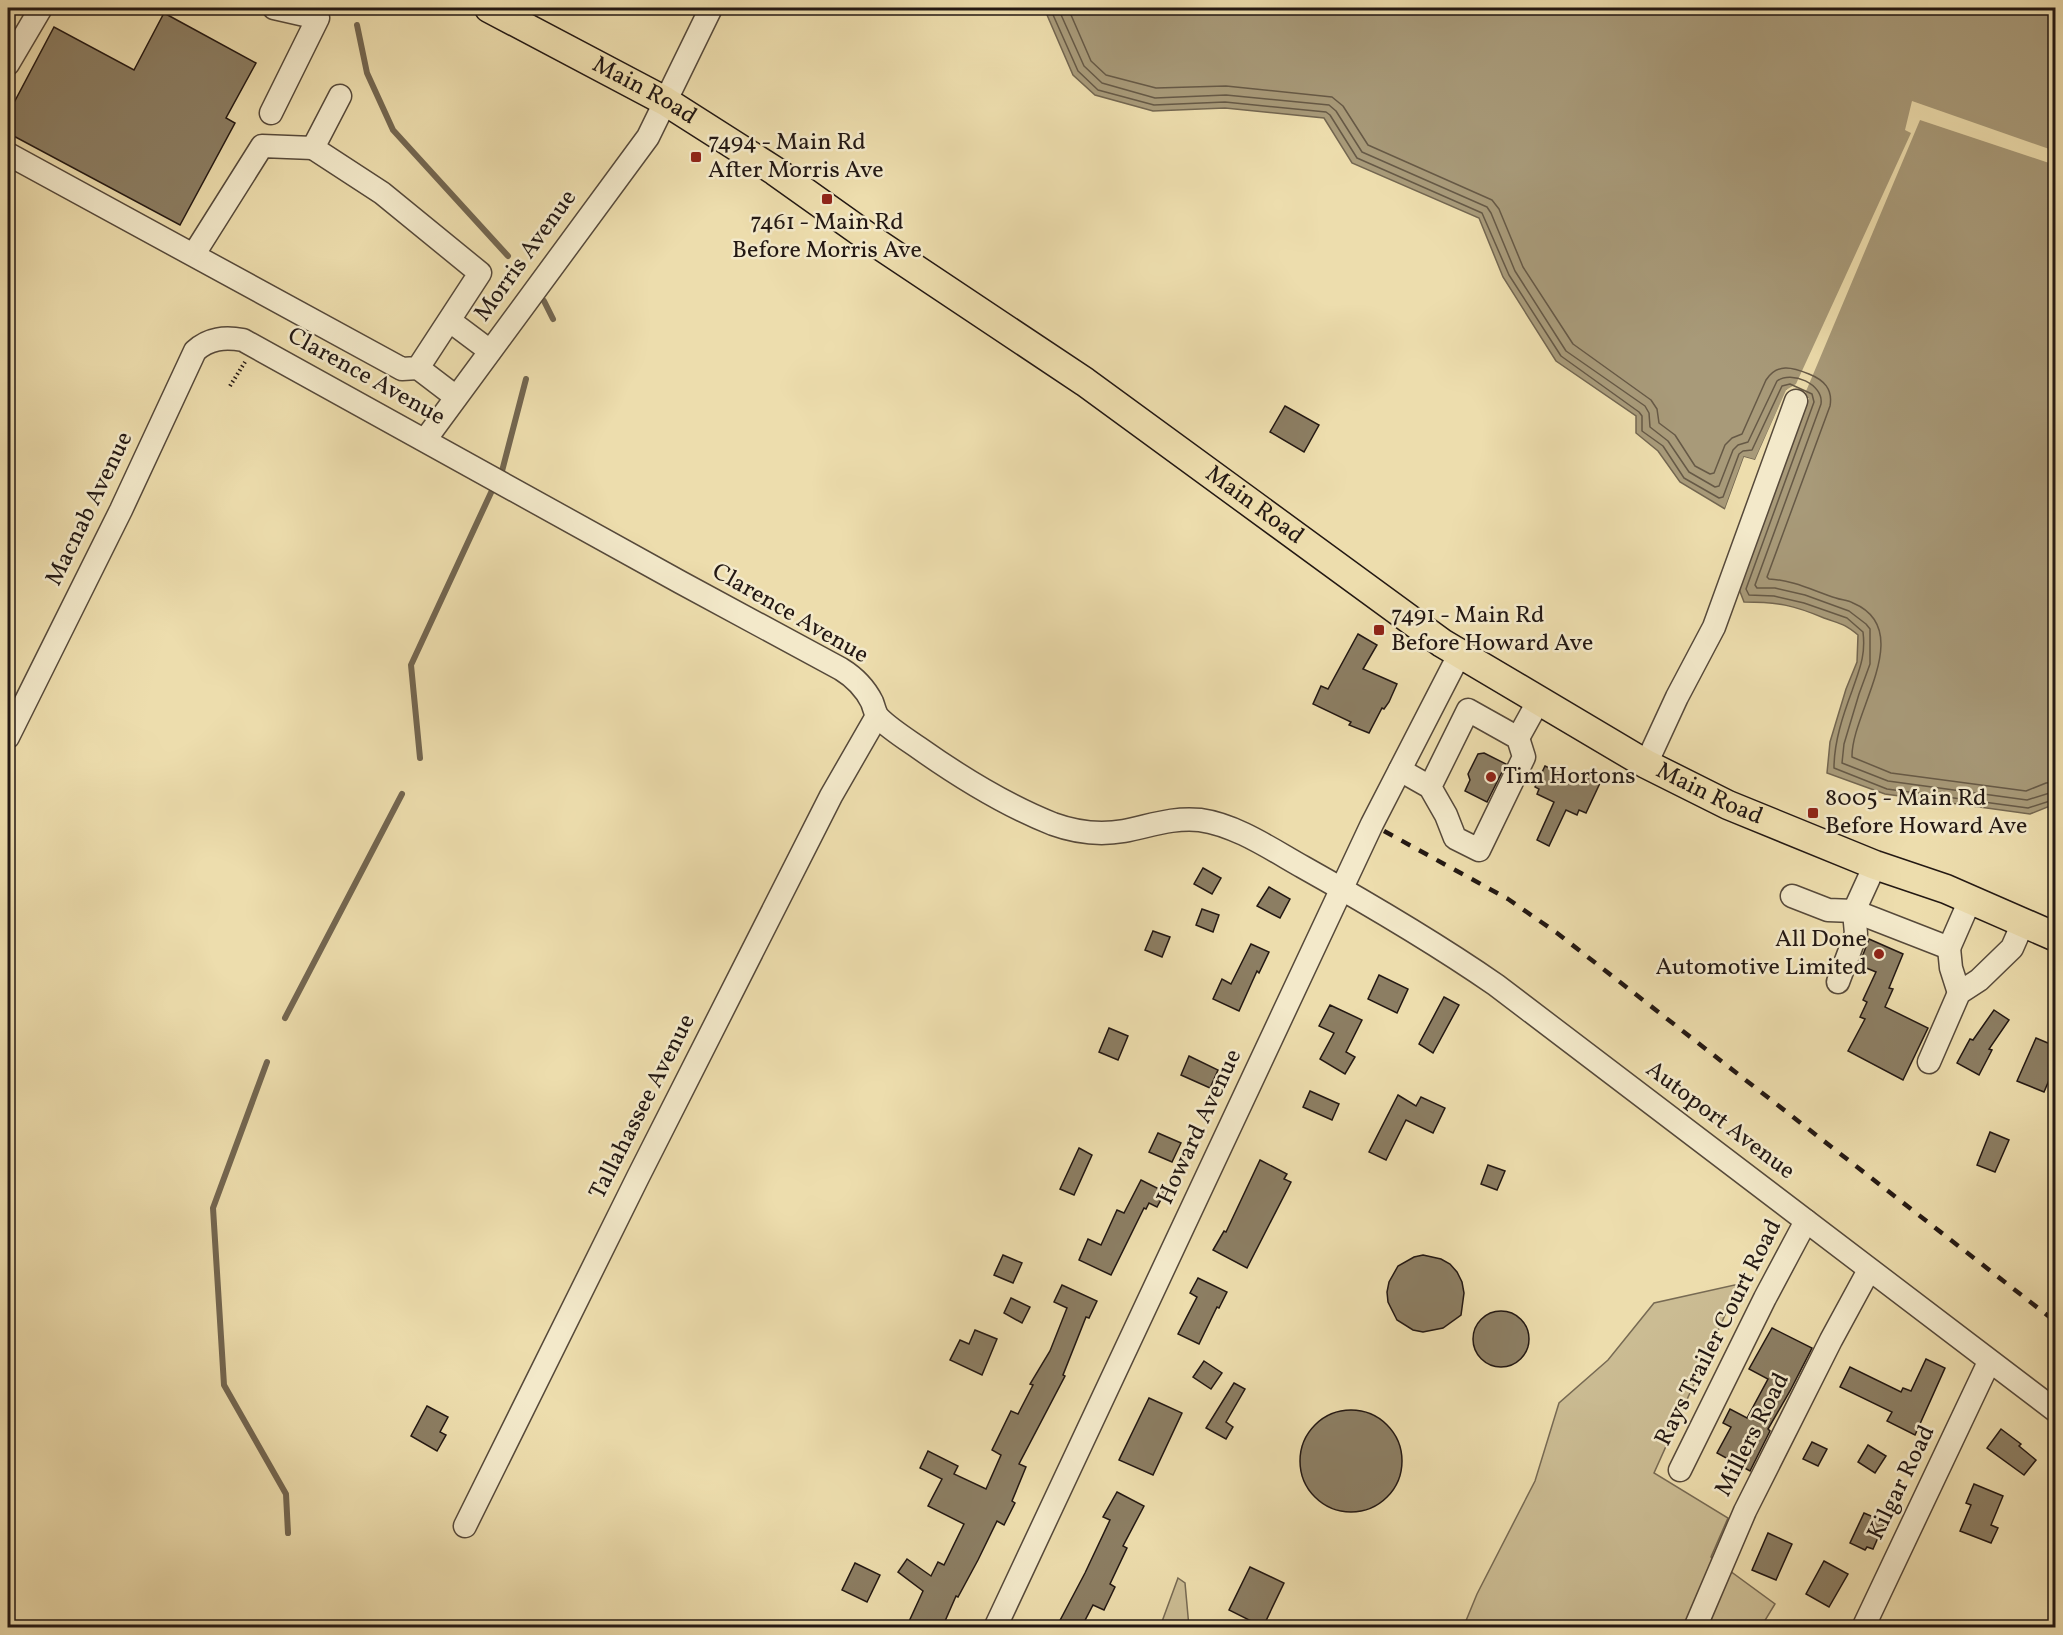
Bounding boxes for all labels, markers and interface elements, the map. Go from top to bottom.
street label: Main Road [586,48,703,134]
place label: 7494 - Main Rd After Morris Ave [708,126,884,188]
marker: 7494 - Main Rd After Morris Ave [689,150,703,164]
street label: Morris Avenue [467,183,585,329]
marker: 7461 - Main Rd Before Morris Ave [820,192,834,206]
place label: 7461 - Main Rd Before Morris Ave [732,206,922,268]
street label: Clarence Avenue [281,319,451,435]
street label: Macnab Avenue [38,426,142,592]
street label: Main Road [1198,458,1311,553]
street label: Clarence Avenue [705,555,875,673]
place label: 7491 - Main Rd Before Howard Ave [1391,599,1593,661]
marker: 7491 - Main Rd Before Howard Ave [1372,623,1386,637]
street label: Main Road [1650,754,1768,834]
place label: Tim Hortons [1503,760,1636,794]
marker: Tim Hortons [1484,770,1498,784]
place label: 8005 - Main Rd Before Howard Ave [1825,782,2027,844]
marker: 8005 - Main Rd Before Howard Ave [1806,806,1820,820]
place label: All Done Automotive Limited [1656,923,1867,985]
marker: All Done Automotive Limited [1872,947,1886,961]
street label: Tallahassee Avenue [582,1009,704,1205]
street label: Howard Avenue [1149,1044,1251,1210]
street label: Autoport Avenue [1638,1053,1802,1189]
street label: Rays Trailer Court Road [1647,1214,1791,1452]
street label: Millers Road [1707,1367,1799,1503]
street label: Kilgar Road [1860,1420,1944,1546]

